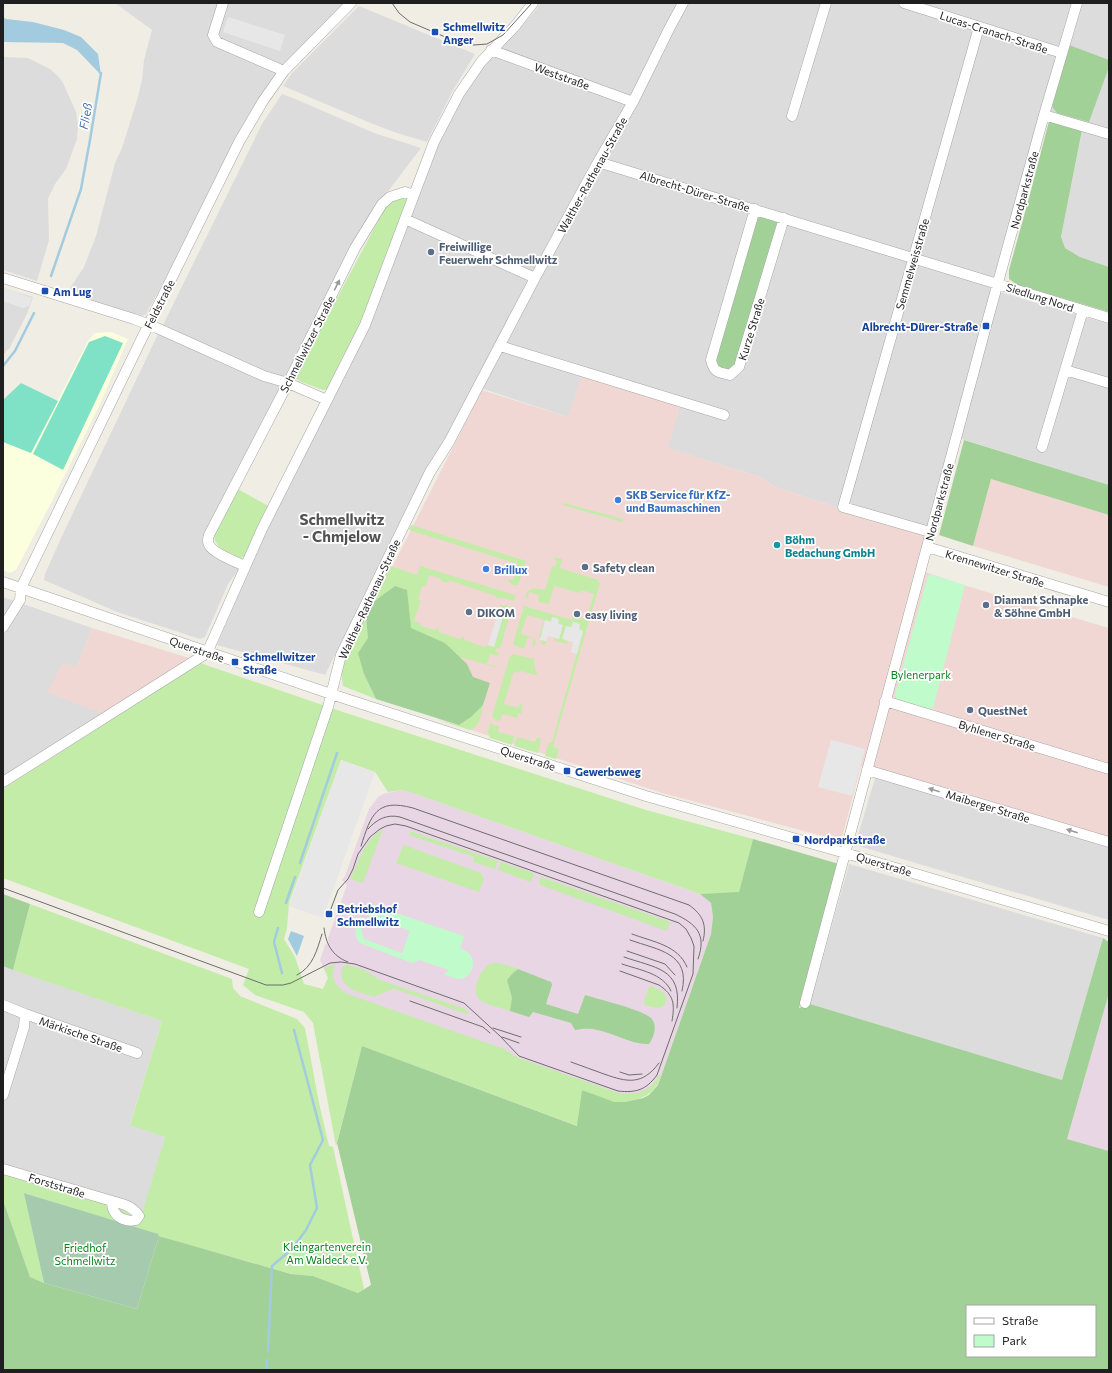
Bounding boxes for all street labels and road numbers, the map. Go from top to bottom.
street label: Lucas-Cranach-Straße [938,8,1050,56]
street label: Weststraße [533,60,592,92]
street label: Walther-Rathenau-Straße [555,114,629,235]
street label: Nordparkstraße [1007,149,1041,230]
street label: Albrecht-Dürer-Straße [638,168,752,214]
street label: Semmelweisstraße [893,217,931,311]
street label: Feldstraße [141,277,177,331]
street label: Siedlung Nord [1005,280,1075,314]
street label: Schmellwitzer Straße [277,293,337,394]
street label: Kurze Straße [735,296,767,362]
street label: Nordparkstraße [922,461,956,542]
street label: Walther-Rathenau-Straße [335,537,403,661]
street label: Krennewitzer Straße [944,547,1046,589]
street label: Querstraße [168,634,226,665]
street label: Byhlener Straße [957,717,1037,753]
street label: Querstraße [499,743,557,773]
street label: Maiberger Straße [944,787,1032,825]
street label: Querstraße [855,849,913,879]
street label: Märkische Straße [38,1014,125,1054]
street label: Forststraße [27,1170,87,1200]

